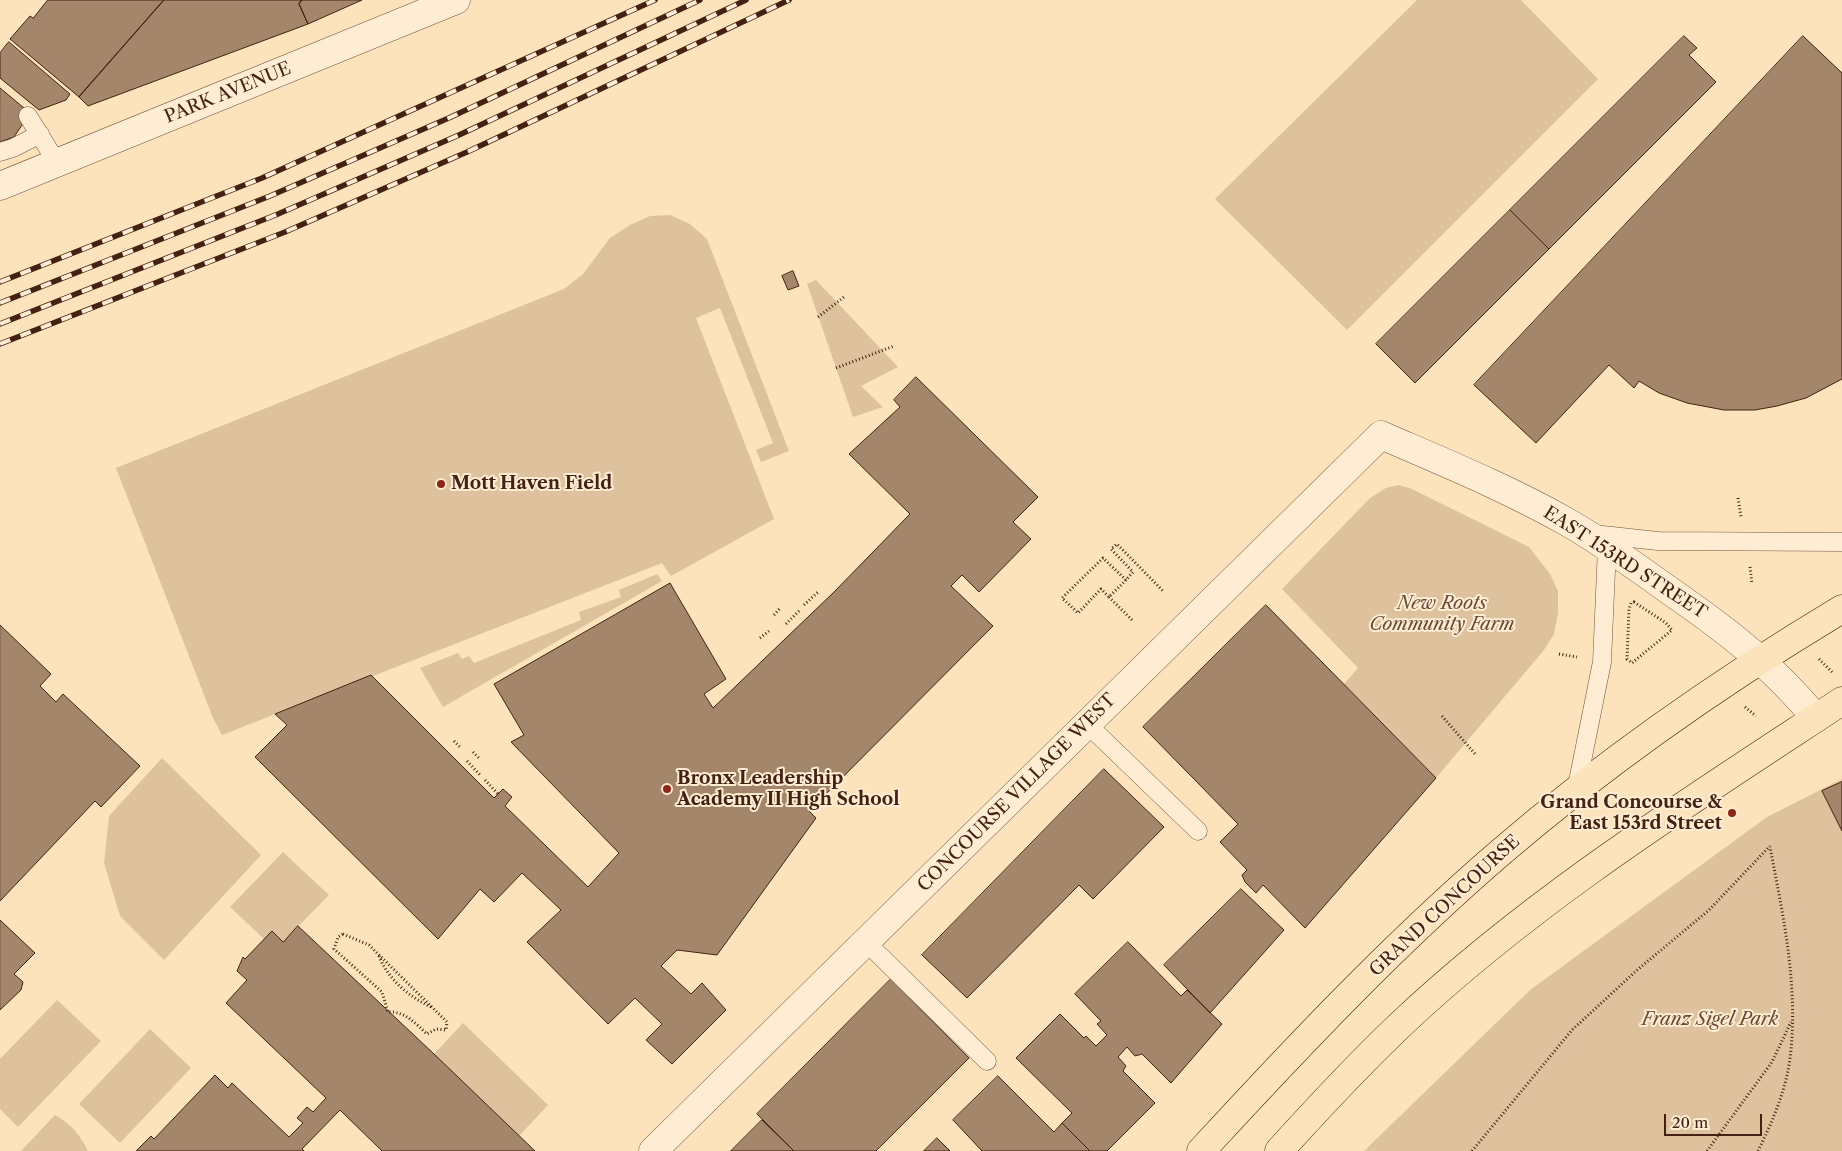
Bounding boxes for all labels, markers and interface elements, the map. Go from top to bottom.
street label: PARK AVENUE [162,58,294,128]
place label: Mott Haven Field [451,473,612,495]
marker: Mott Haven Field [435,478,447,490]
street label: EAST 153RD STREET [1539,502,1711,624]
park label: New Roots Community Farm [1369,593,1515,636]
street label: CONCOURSE VILLAGE WEST [913,689,1121,897]
place label: Bronx Leadership Academy II High School [677,768,900,811]
marker: Bronx Leadership Academy II High School [661,783,673,795]
place label: Grand Concourse & East 153rd Street [1540,792,1722,834]
marker: Grand Concourse & East 153rd Street [1726,807,1738,819]
street label: GRAND CONCOURSE [1365,831,1525,981]
park label: Franz Sigel Park [1642,1009,1778,1031]
scale bar [1667,1104,1764,1136]
text: 20 m [1672,1113,1708,1132]

